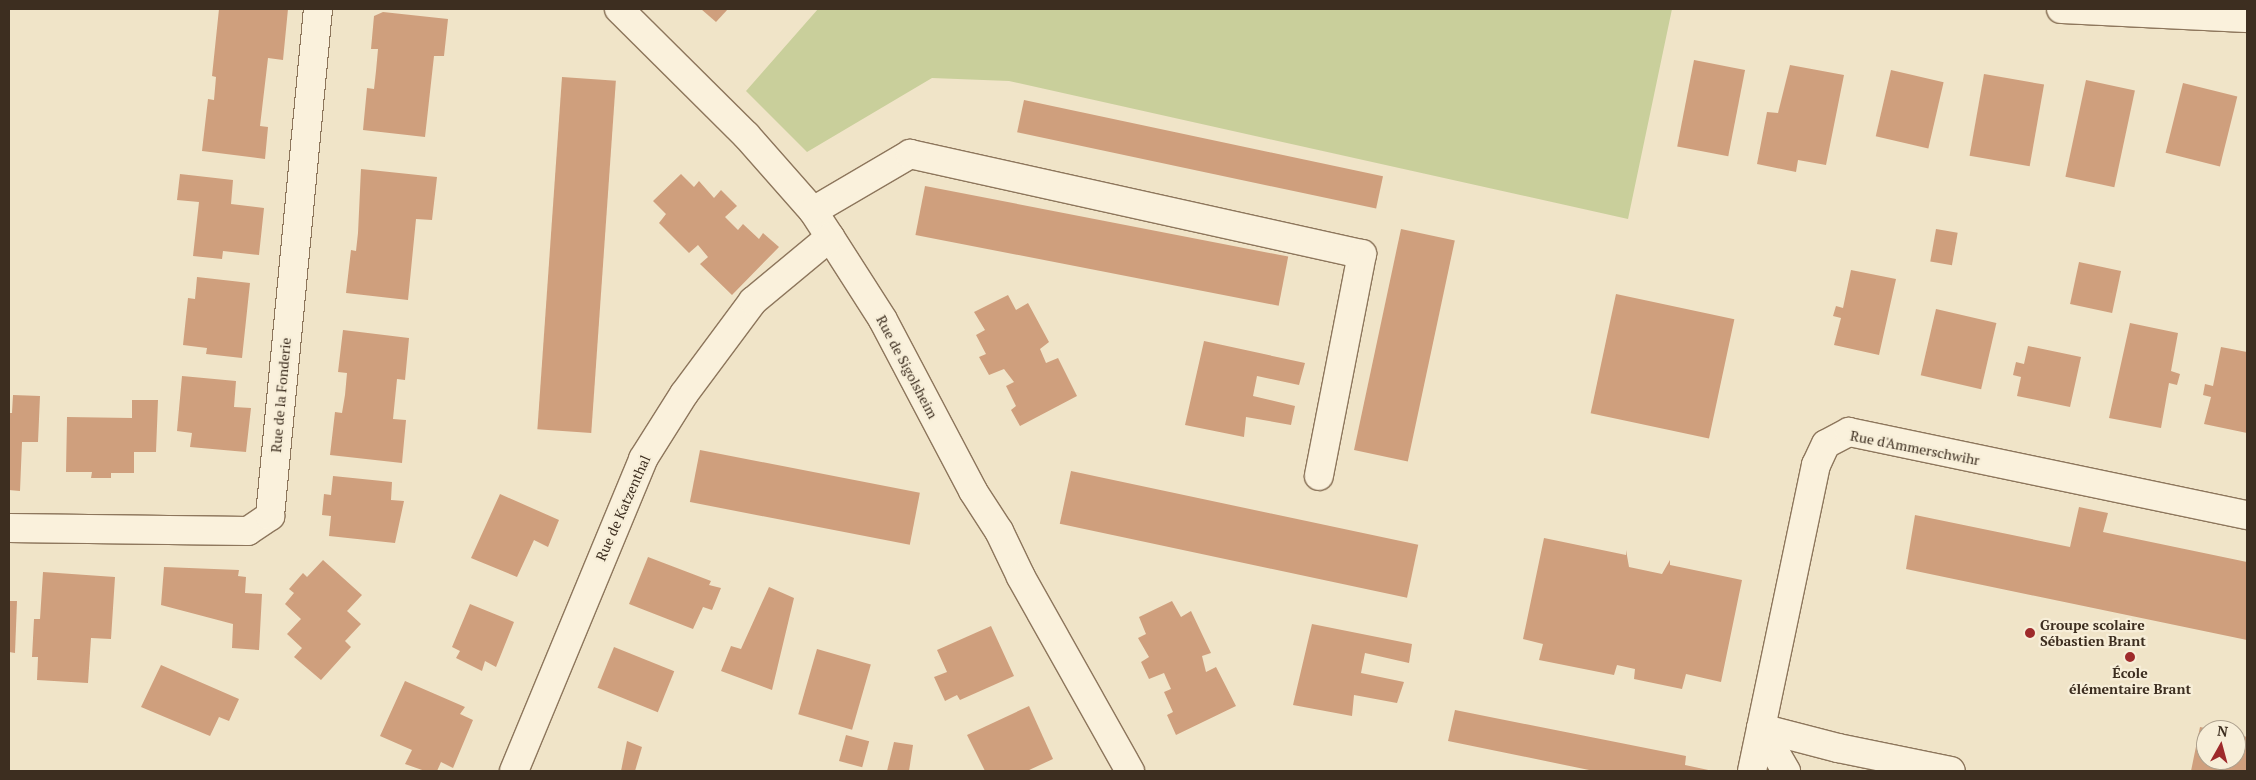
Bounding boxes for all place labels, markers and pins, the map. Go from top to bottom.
place label: Groupe scolaire Sébastien Brant [2040,617,2146,650]
marker: Groupe scolaire Sébastien Brant [2024,627,2036,639]
marker: École élémentaire Brant [2124,651,2136,663]
place label: École élémentaire Brant [2069,665,2191,698]

